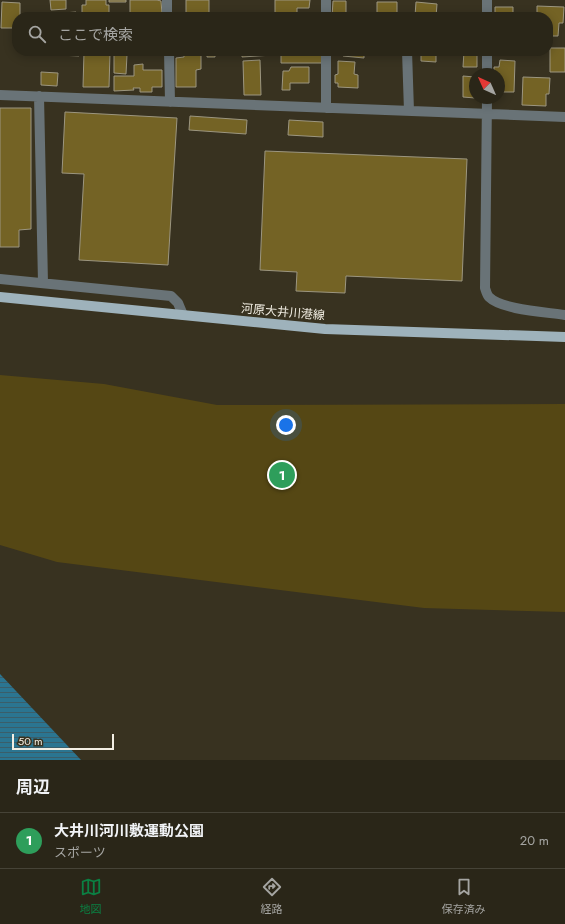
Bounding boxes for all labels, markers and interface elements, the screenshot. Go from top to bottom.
search box [12,12,553,56]
icon: search [26,23,48,45]
text: ここで検索 [58,24,133,46]
north arrow [469,68,505,104]
street label: 河原大井川港線 [240,299,326,325]
your location [276,415,296,435]
pin: 1 [269,460,295,490]
scale bar [12,732,114,751]
text: 50 m [18,733,43,749]
text: 周辺 [16,775,50,799]
text: 大井川河川敷運動公園 [54,820,204,842]
text: 1 [26,831,32,850]
text: 20 m [520,831,549,850]
text: スポーツ [54,843,106,862]
tab: 地図 [80,876,102,917]
tab: 経路 [261,876,283,917]
tab: 保存済み [442,876,486,917]

